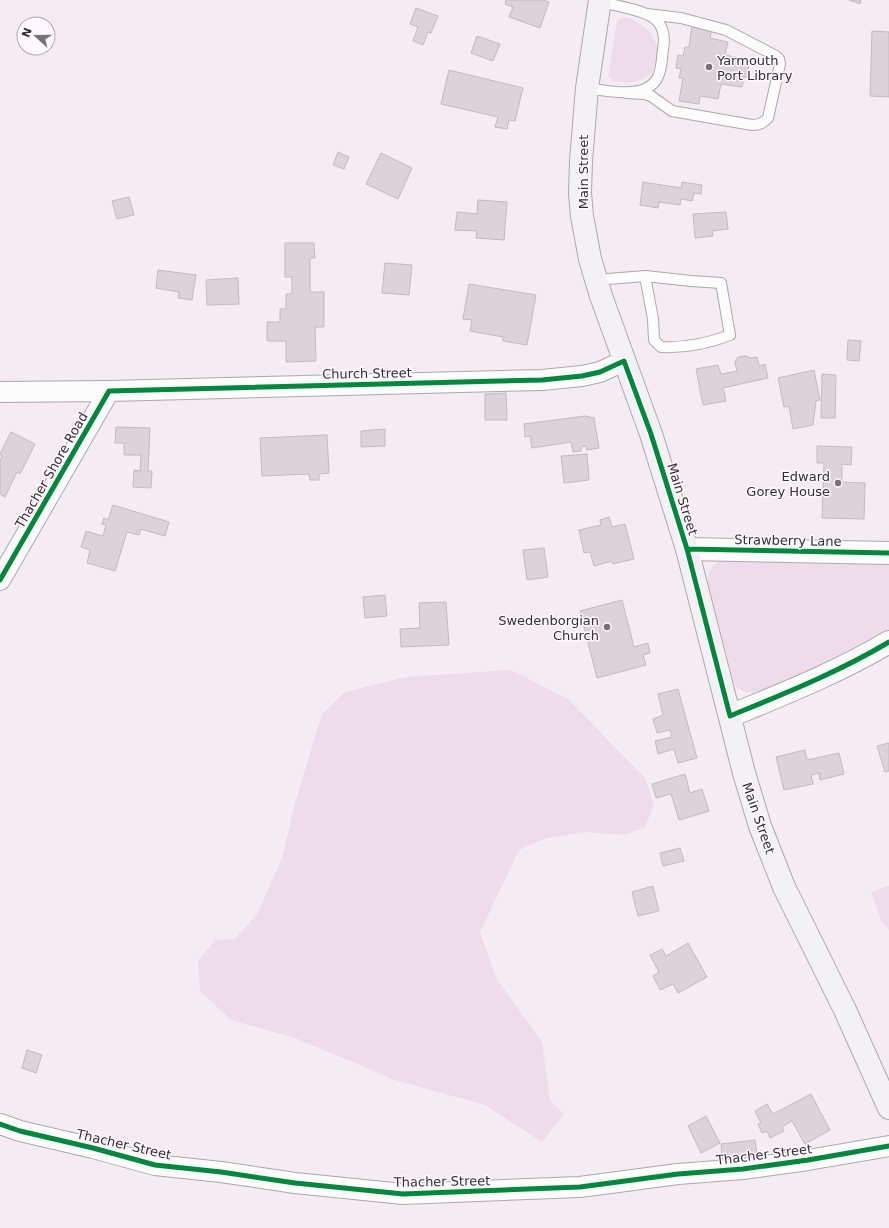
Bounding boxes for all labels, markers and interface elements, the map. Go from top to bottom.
north arrow [16,16,56,56]
text: N [19,26,35,39]
place label: Yarmouth Port Library [716,53,793,83]
marker: Yarmouth Port Library [704,62,714,72]
street label: Main Street [576,135,591,209]
street label: Church Street [322,365,412,382]
street label: Thacher Shore Road [12,410,91,532]
street label: Main Street [664,461,701,537]
place label: Edward Gorey House [746,469,830,499]
marker: Edward Gorey House [833,478,843,488]
street label: Strawberry Lane [734,532,842,549]
place label: Swedenborgian Church [498,613,599,643]
marker: Swedenborgian Church [602,622,612,632]
street label: Main Street [739,780,778,856]
street label: Thacher Street [74,1126,173,1163]
street label: Thacher Street [714,1141,813,1168]
street label: Thacher Street [393,1173,490,1190]

